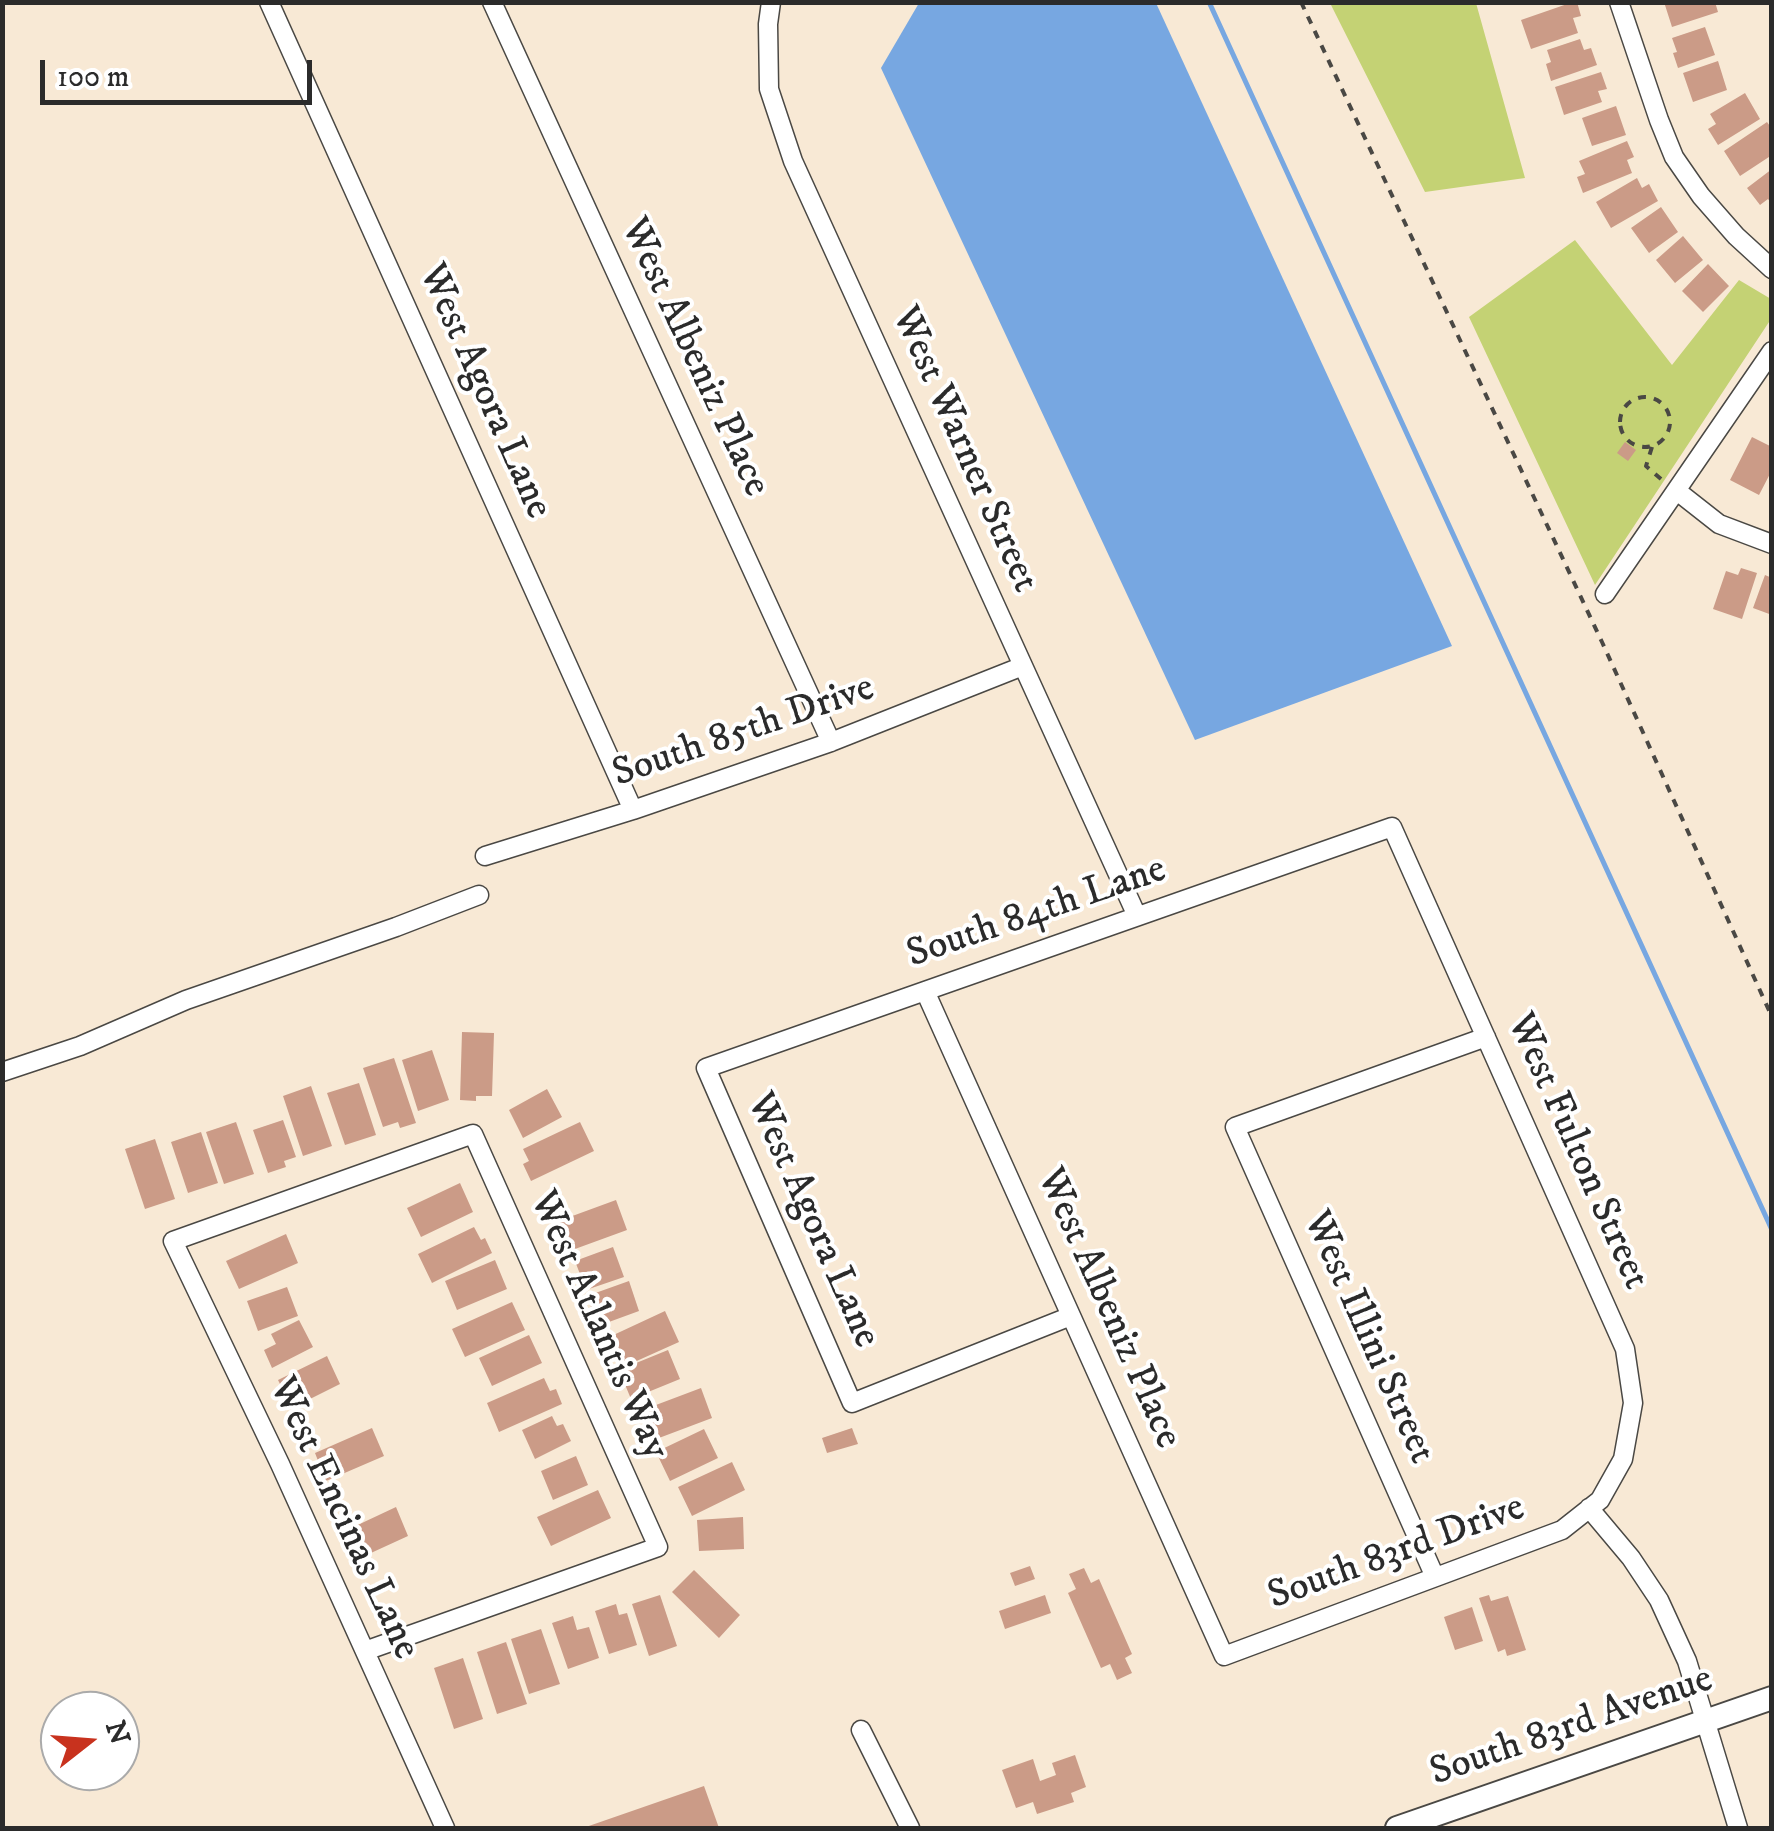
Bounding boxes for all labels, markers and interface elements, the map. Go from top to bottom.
scale bar [45,40,318,102]
text: 100 m [57,59,129,96]
street label: West Albeniz Place [607,211,779,505]
street label: West Agora Lane [405,257,561,527]
street label: West Warner Street [879,300,1047,600]
street label: South 85th Drive [607,666,881,800]
street label: South 84th Lane [901,847,1173,981]
street label: West Fulton Street [1494,1007,1658,1297]
street label: West Agora Lane [733,1086,889,1356]
street label: West Albeniz Place [1024,1161,1190,1457]
street label: West Atlantis Way [516,1184,678,1468]
street label: West Illini Street [1290,1204,1444,1472]
street label: West Encinas Lane [256,1370,428,1668]
street label: South 83rd Drive [1262,1485,1532,1623]
street label: South 83rd Avenue [1424,1657,1720,1799]
north arrow [40,1691,140,1791]
text: N [97,1717,137,1749]

